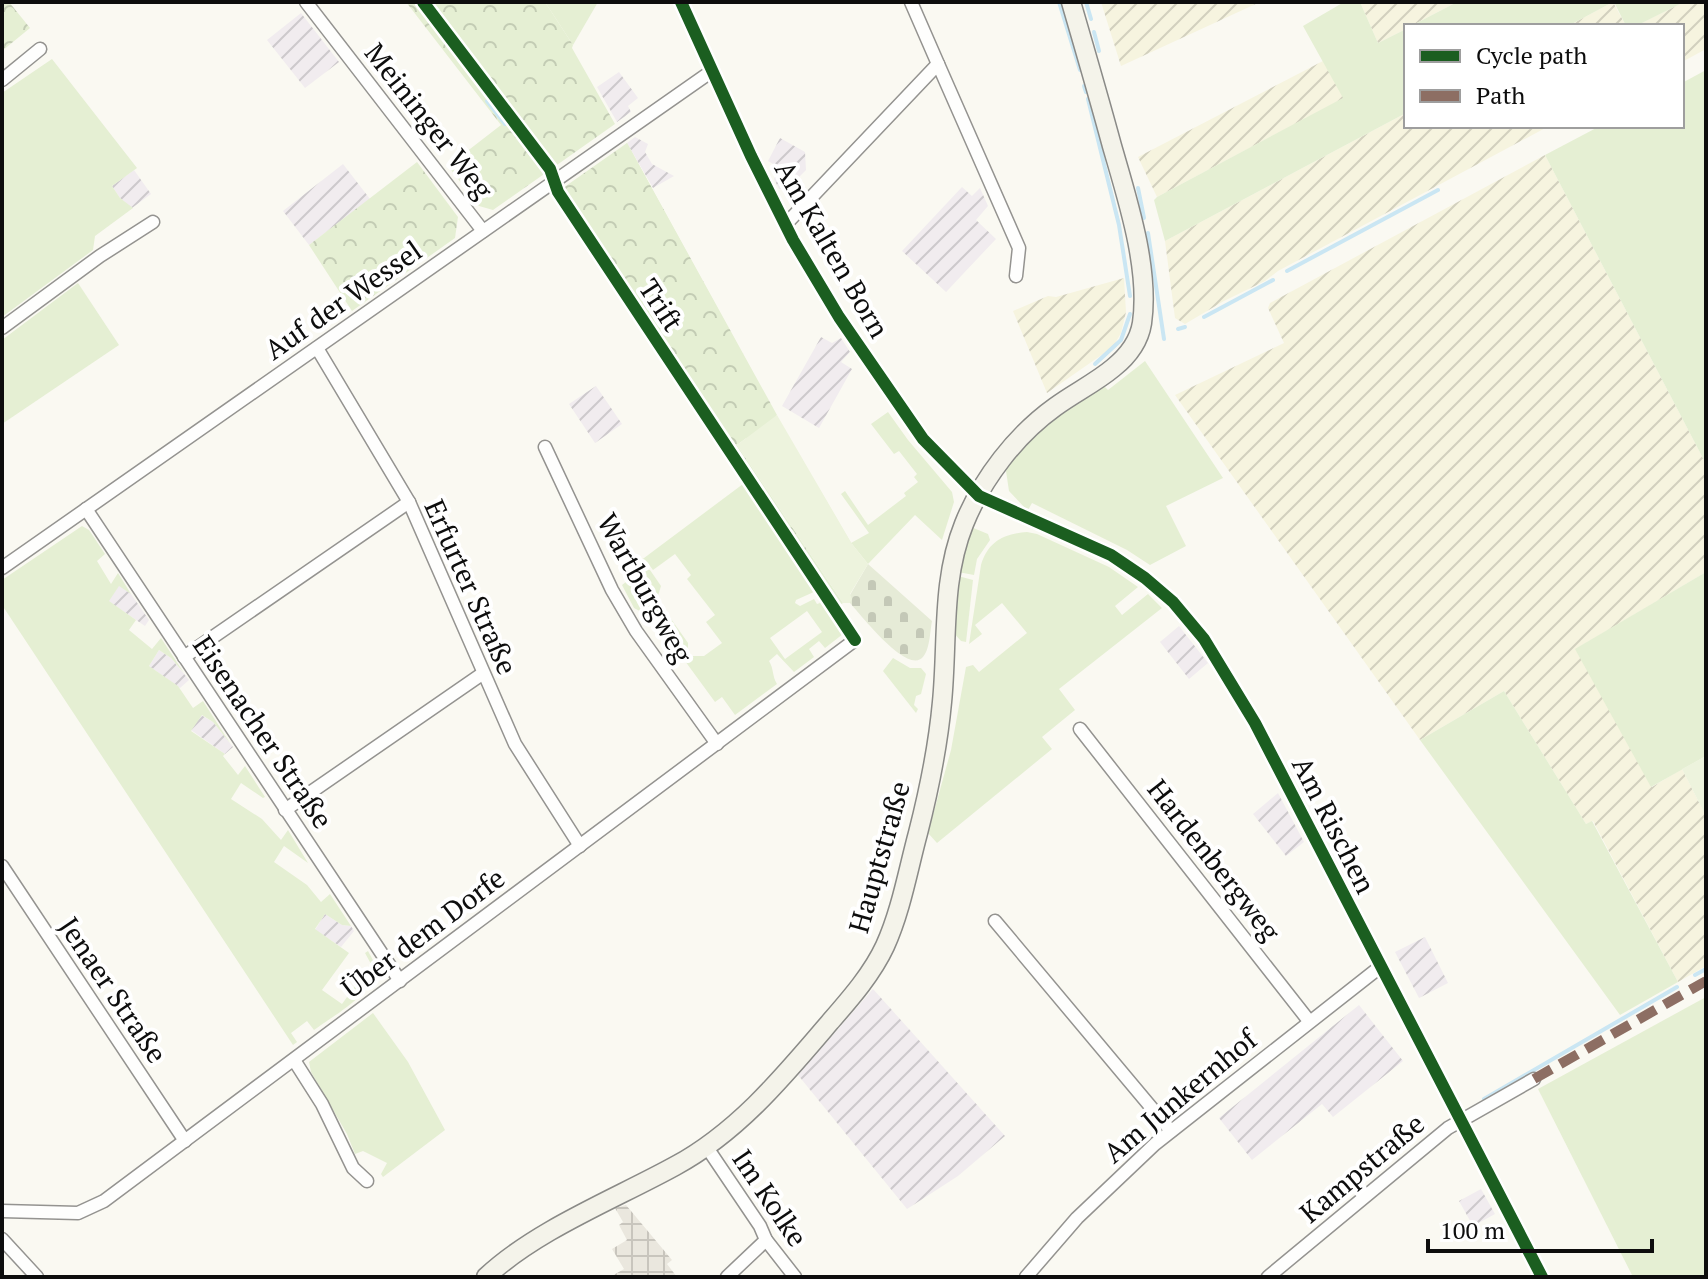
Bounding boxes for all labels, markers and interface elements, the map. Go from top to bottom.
legend [1404,24,1684,128]
street label: Meininger Weg [357,35,503,207]
text: Cycle path [1476,39,1587,71]
text: Path [1476,79,1525,111]
street label: Am Kalten Born [767,153,898,344]
street label: Auf der Wessel [257,232,429,367]
street label: Trift [631,271,692,339]
street label: Erfurter Straße [416,494,527,680]
street label: Wartburgweg [589,507,702,670]
street label: Eisenacher Straße [185,628,342,835]
street label: Am Rischen [1284,750,1385,900]
street label: Hardenbergweg [1140,771,1290,949]
street label: Hauptstraße [839,777,918,937]
street label: Über dem Dorfe [333,859,512,1006]
street label: Jenaer Straße [51,910,176,1070]
street label: Am Junkernhof [1095,1019,1266,1171]
street label: Kampstraße [1292,1105,1432,1231]
street label: Im Kolke [724,1142,816,1254]
scale bar [1428,1203,1652,1253]
text: 100 m [1440,1214,1505,1246]

